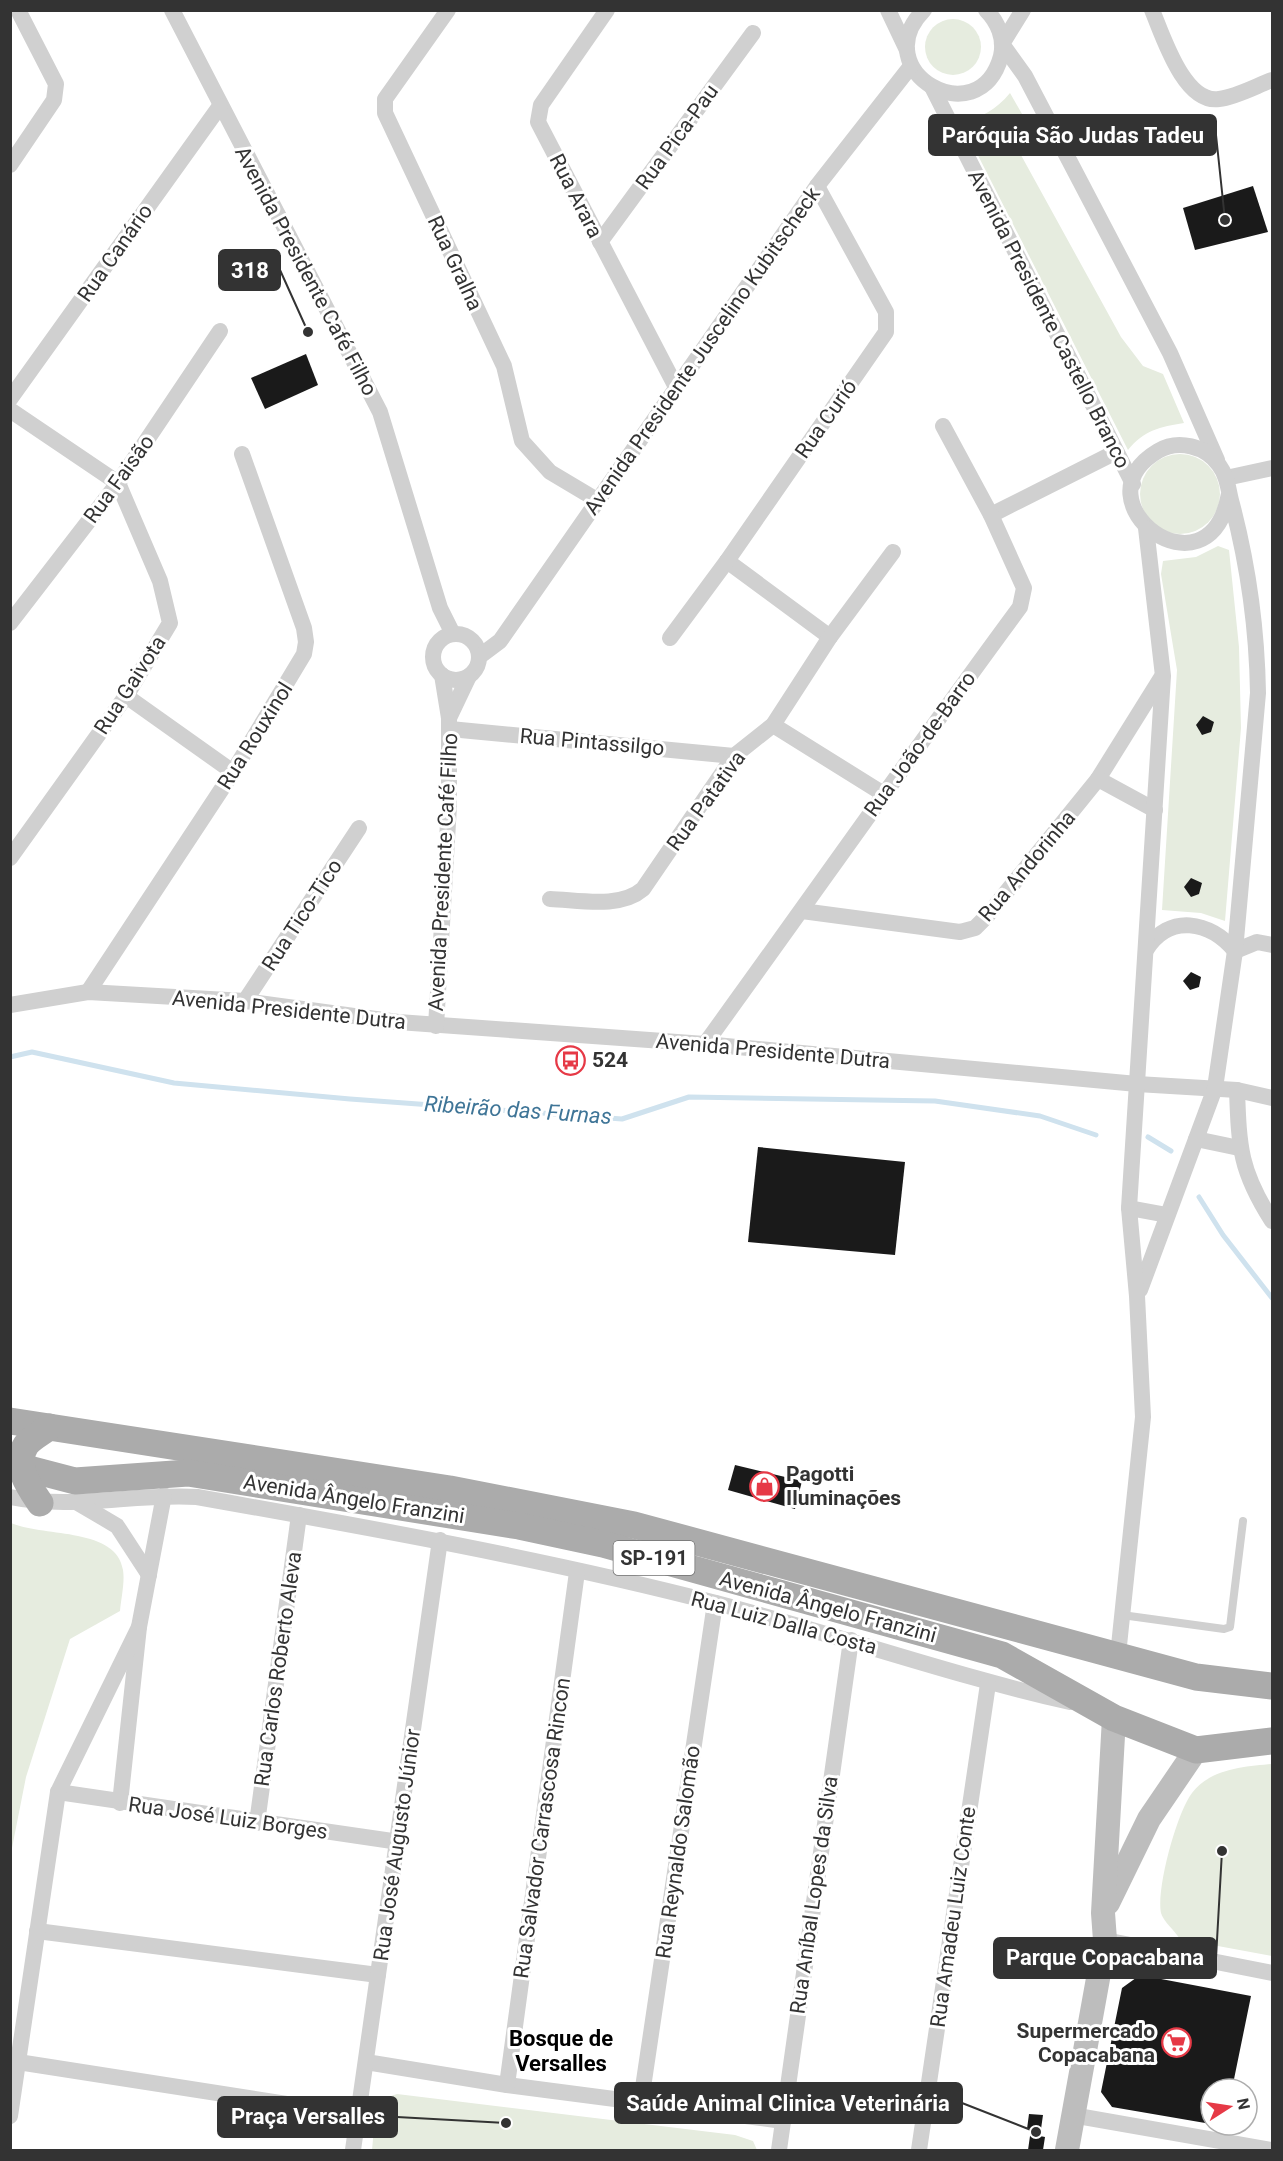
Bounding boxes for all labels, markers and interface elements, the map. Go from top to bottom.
street label: Rua Pica-Pau [631,80,723,194]
callout: Paróquia São Judas Tadeu [929,115,1216,155]
text: Paróquia São Judas Tadeu [942,123,1204,148]
street label: Avenida Presidente Café Filho [230,142,382,400]
street label: Rua Arara [545,150,607,242]
street label: Avenida Presidente Castello Branco [963,166,1135,472]
street label: Avenida Presidente Juscelino Kubitscheck [579,182,825,519]
street label: Rua Canário [73,200,157,306]
street label: Rua Gralha [423,212,487,314]
callout: 318 [219,250,280,290]
text: 318 [231,258,269,283]
street label: Rua Curió [790,375,862,463]
street label: Rua Faisão [79,430,159,528]
street label: Rua Gaivota [89,631,171,739]
street label: Rua João-de-Barro [859,667,981,821]
street label: Rua Rouxinol [213,678,297,794]
street label: Rua Pintassilgo [519,724,665,760]
street label: Avenida Presidente Café Filho [424,732,462,1012]
street label: Rua Patativa [662,746,750,856]
street label: Rua Andorinha [974,806,1080,926]
street label: Rua Tico-Tico [257,855,347,975]
street label: Avenida Presidente Dutra [171,986,407,1034]
street label: Avenida Presidente Dutra [655,1029,891,1073]
bus stop icon: 524 [555,1044,587,1076]
place label: 524 [592,1048,628,1072]
water label: Ribeirão das Furnas [423,1091,613,1129]
place label: Pagotti Iluminações [786,1462,901,1510]
street label: Avenida Ângelo Franzini [242,1470,466,1528]
shop icon: Pagotti Iluminações [749,1470,781,1502]
road number: SP-191 [614,1541,694,1575]
street label: Rua Carlos Roberto Aleva [250,1550,306,1788]
street label: Avenida Ângelo Franzini [717,1567,939,1647]
street label: Rua Luiz Dalla Costa [689,1587,879,1659]
street label: Rua Salvador Carrascosa Rincon [509,1676,575,1980]
street label: Rua José Augusto Júnior [369,1727,425,1963]
street label: Rua Reynaldo Salomão [651,1744,705,1960]
street label: Rua Aníbal Lopes da Silva [785,1774,843,2016]
street label: Rua José Luiz Borges [127,1792,329,1844]
street label: Rua Amadeu Luiz Conte [926,1805,980,2029]
callout: Parque Copacabana [994,1938,1216,1978]
text: Parque Copacabana [1006,1945,1204,1970]
place label: Supermercado Copacabana [1017,2019,1155,2067]
district label: Bosque de Versalles [509,2026,613,2076]
supermarket icon: Supermercado Copacabana [1160,2027,1192,2059]
north arrow [1199,2077,1259,2137]
callout: Saúde Animal Clinica Veterinária [615,2083,962,2123]
text: Saúde Animal Clinica Veterinária [626,2091,950,2116]
text: N [1233,2096,1254,2111]
callout: Praça Versalles [218,2097,397,2137]
text: Praça Versalles [231,2104,385,2129]

